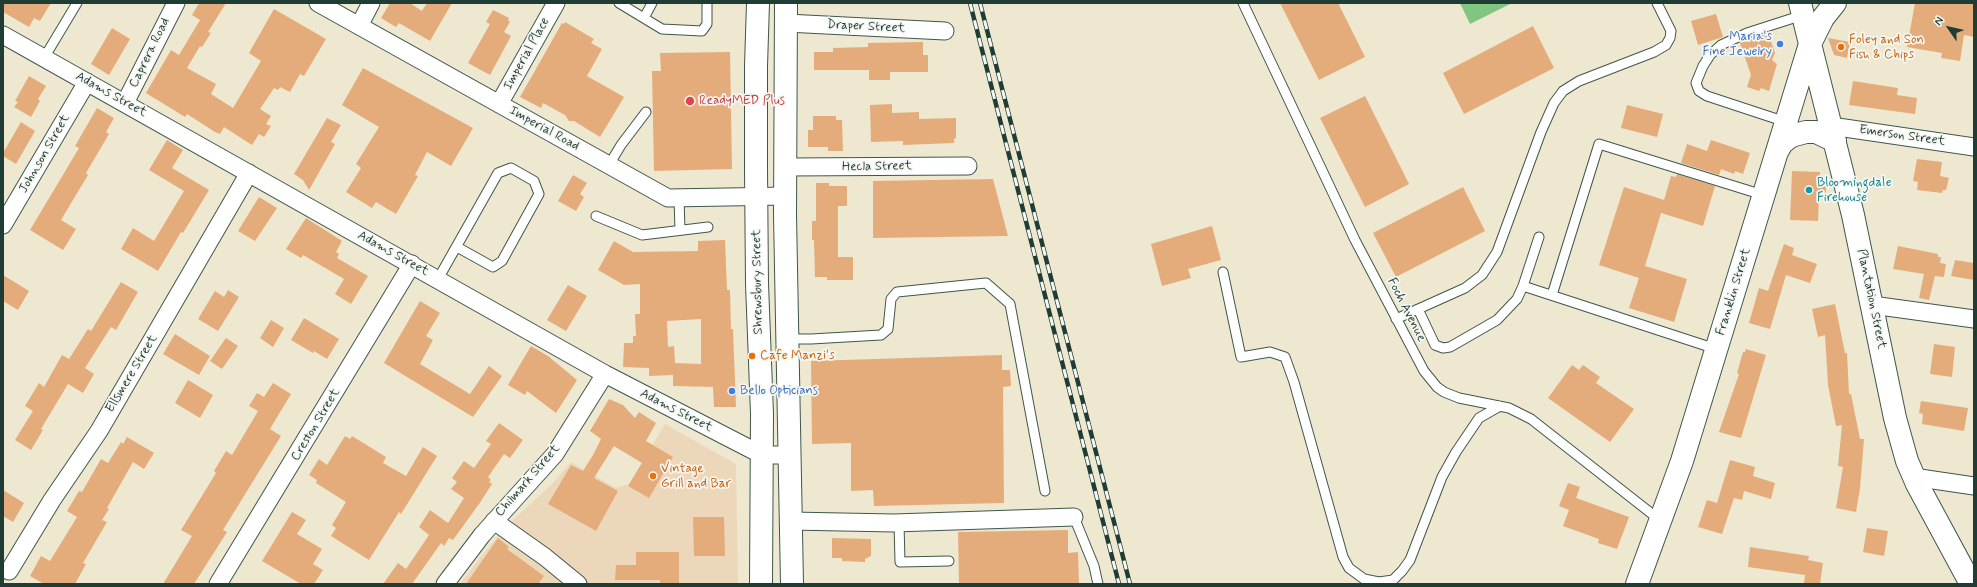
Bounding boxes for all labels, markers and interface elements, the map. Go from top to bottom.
north arrow [1929,8,1969,48]
text: N [1931,14,1947,28]
street label: Caprera Road [126,15,174,91]
street label: Imperial Place [501,15,553,93]
street label: Draper Street [827,17,905,37]
place label: Maria's Fine Jewelry [1703,29,1772,60]
place label: Foley and Son Fish & Chips [1849,32,1924,63]
marker: Maria's Fine Jewelry [1775,39,1785,49]
marker: Foley and Son Fish & Chips [1836,42,1846,52]
street label: Adams Street [73,69,149,121]
place label: ReadyMED Plus [699,93,785,109]
marker: ReadyMED Plus [684,95,696,107]
street label: Imperial Road [506,103,582,155]
street label: Johnson Street [16,112,74,196]
street label: Emerson Street [1858,122,1946,150]
street label: Hecla Street [842,159,912,175]
place label: Bloomingdale Firehouse [1817,175,1892,206]
marker: Bloomingdale Firehouse [1804,185,1814,195]
street label: Adams Street [355,228,431,280]
street label: Shrewsbury Street [749,229,767,335]
street label: Franklin Street [1713,246,1755,338]
street label: Plantation Street [1853,248,1889,350]
street label: Foch Avenue [1383,276,1429,344]
street label: Ellsmere Street [103,332,161,416]
place label: Cafe Manzi's [760,348,835,364]
marker: Cafe Manzi's [747,351,757,361]
place label: Bello Opticians [740,383,818,399]
street label: Creston Street [288,386,344,464]
street label: Adams Street [637,386,715,436]
marker: Bello Opticians [727,386,737,396]
street label: Chilmark Street [492,442,564,520]
place label: Vintage Grill and Bar [661,461,731,492]
marker: Vintage Grill and Bar [648,471,658,481]

